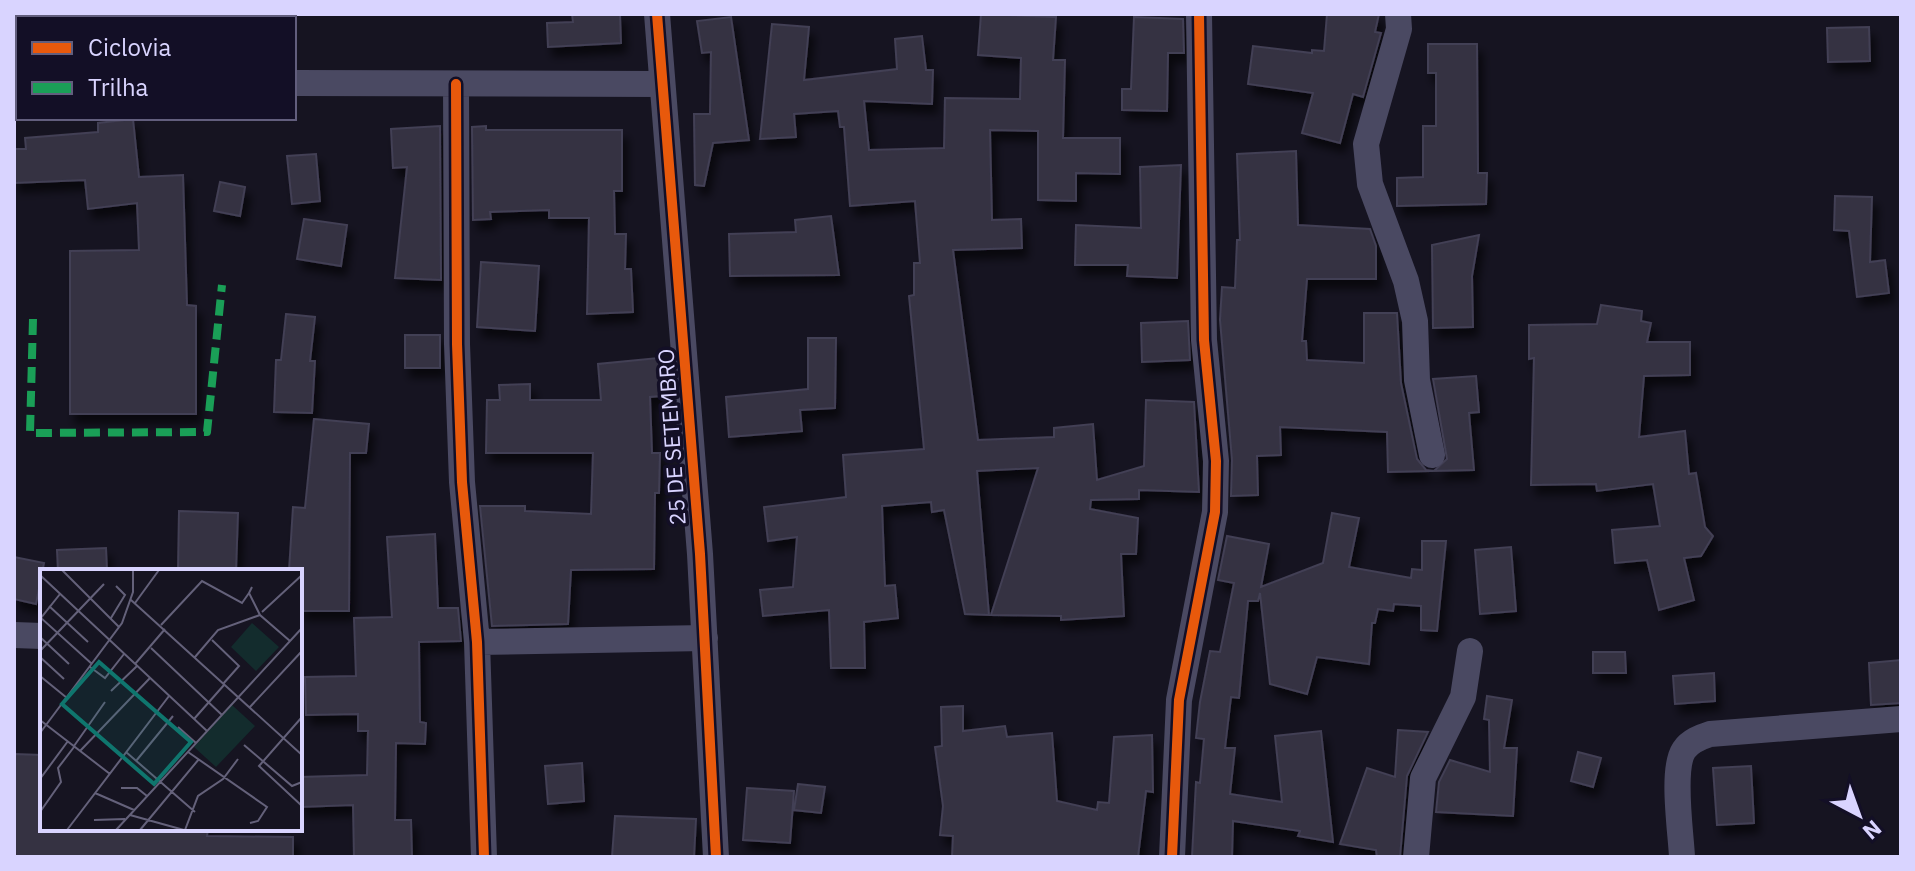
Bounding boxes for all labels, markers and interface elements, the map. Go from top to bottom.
legend [16,16,296,120]
text: Ciclovia [88,31,172,63]
text: Trilha [88,71,149,103]
street label: 25 DE SETEMBRO [650,348,692,526]
inset map [40,569,302,831]
north arrow [1819,775,1899,855]
text: N [1857,814,1888,847]

